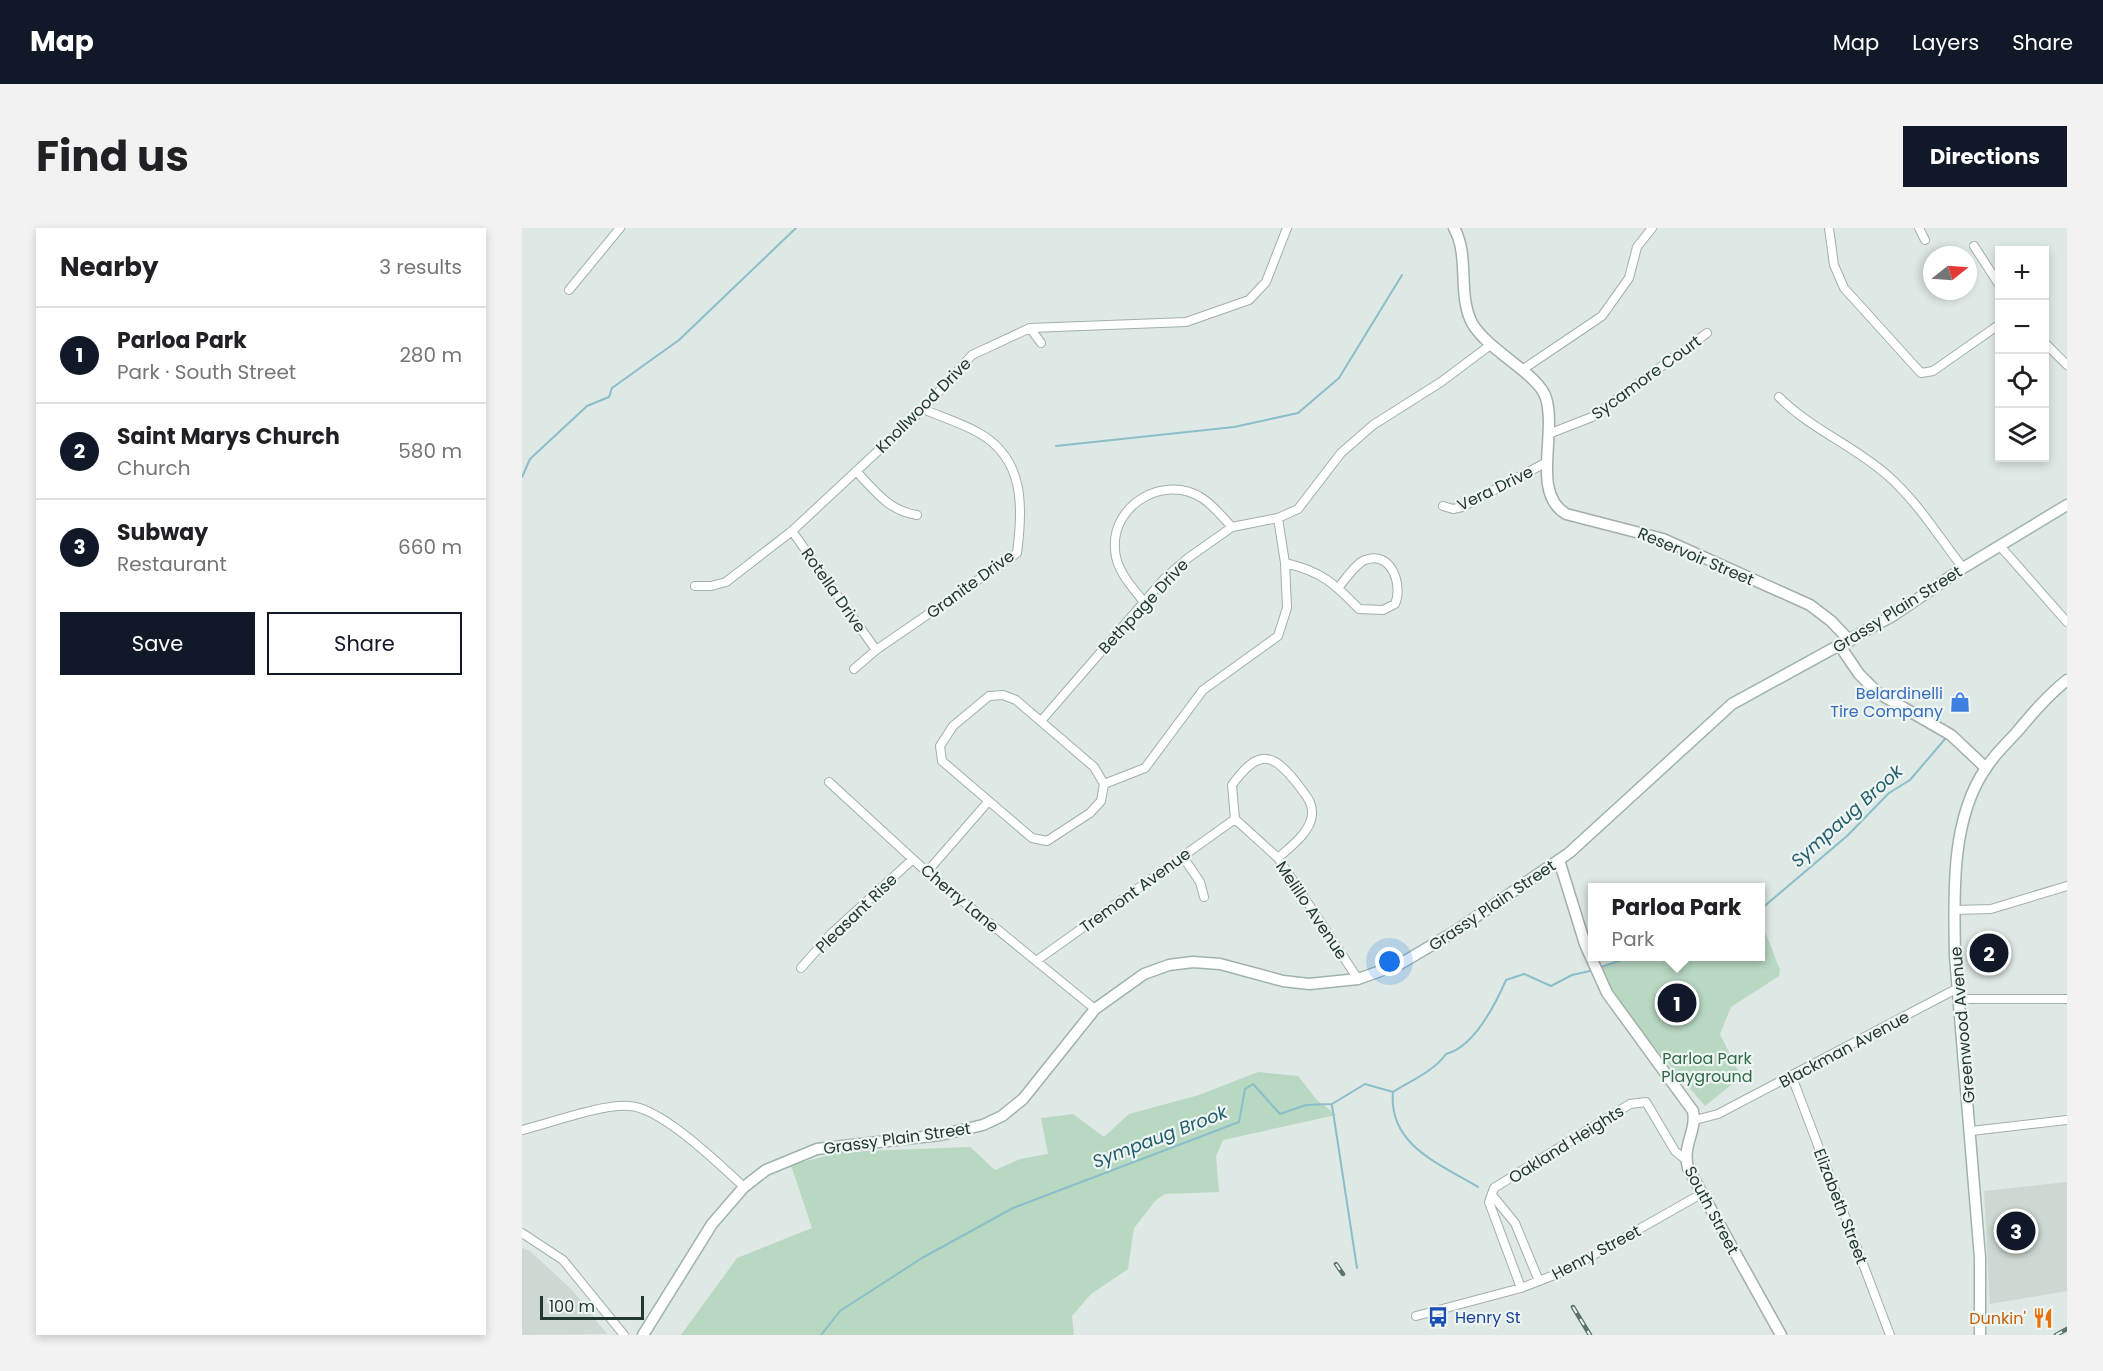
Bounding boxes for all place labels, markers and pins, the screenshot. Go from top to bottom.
place label: Belardinelli Tire Company [1830,682,1943,723]
shop icon: Belardinelli Tire Company [1948,690,1972,714]
pin: 2 [1970,930,2008,976]
pin: 1 [1658,980,1696,1026]
pin: 3 [1996,1208,2036,1254]
bus stop icon: Henry St [1426,1305,1450,1329]
place label: Henry St [1455,1306,1521,1329]
restaurant icon: Dunkin' [2031,1306,2055,1330]
place label: Dunkin' [1969,1307,2026,1330]

